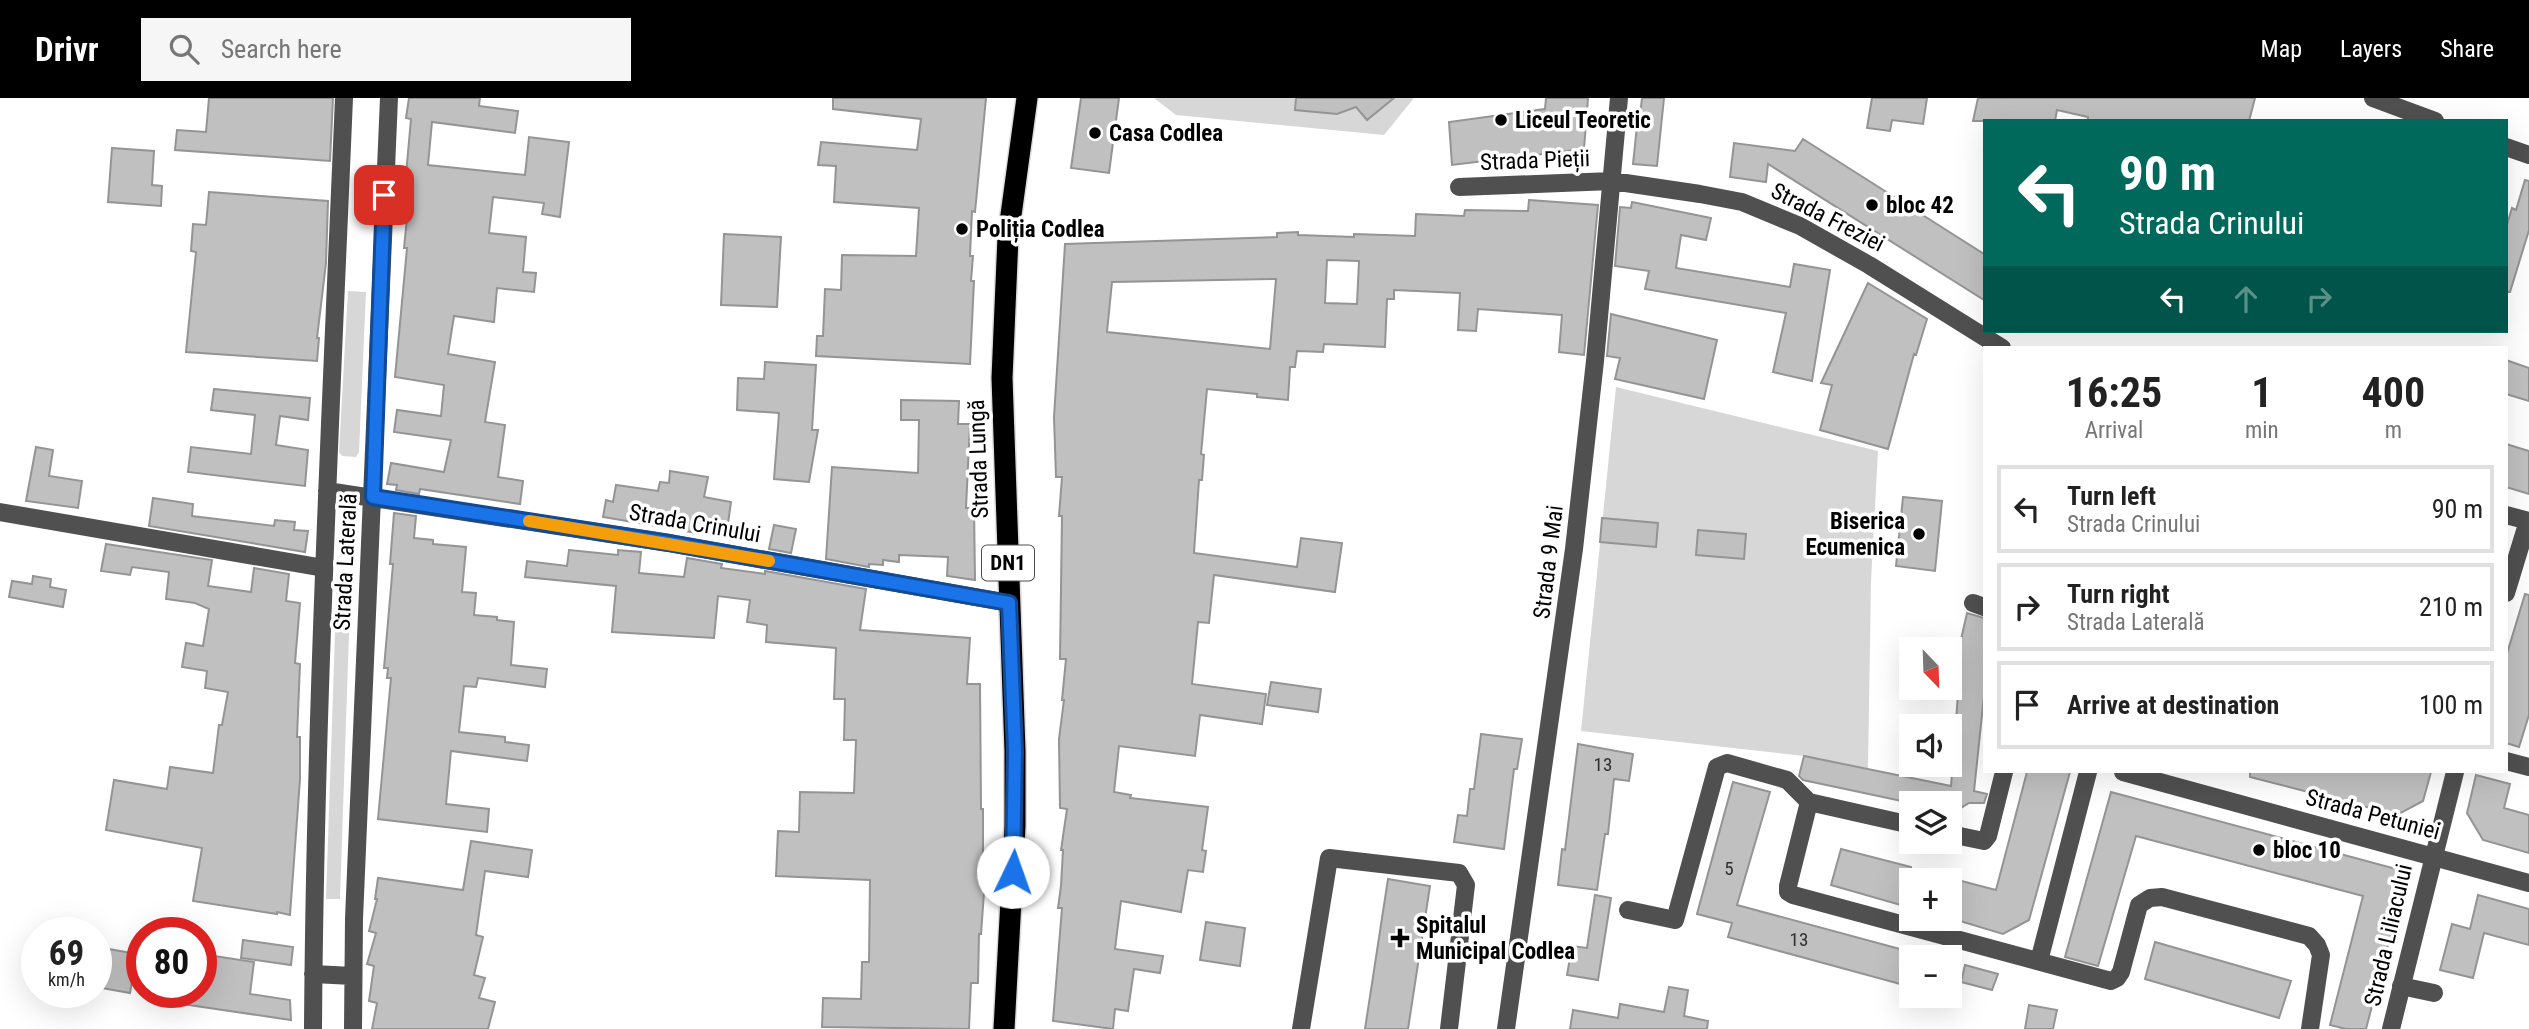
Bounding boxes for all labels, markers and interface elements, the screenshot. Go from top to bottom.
search box [141,18,631,81]
text: Drivr [35,30,99,69]
icon: search [165,30,203,68]
text: Search here [221,34,342,64]
text: Map [2261,35,2302,63]
text: Layers [2340,35,2402,63]
text: Share [2440,35,2494,63]
place label: Liceul Teoretic [1515,107,1651,134]
marker: Liceul Teoretic [1493,112,1509,128]
place label: Casa Codlea [1109,120,1223,147]
marker: Casa Codlea [1087,125,1103,141]
street label: Strada Pieții [1479,145,1591,176]
text: 90 m [2119,145,2216,202]
icon: left [2004,147,2095,238]
pin [354,165,414,225]
icon: arrive [365,176,403,214]
street label: Strada Freziei [1766,177,1889,258]
place label: bloc 42 [1886,192,1954,219]
marker: bloc 42 [1864,197,1880,213]
text: Strada Crinului [2119,204,2304,242]
place label: Poliția Codlea [976,216,1105,243]
marker: Poliția Codlea [954,221,970,237]
icon: left [2154,280,2192,318]
icon: ahead [2227,280,2265,318]
icon: right [2300,280,2338,318]
text: 16:25 [2066,368,2162,417]
text: 1 [2251,368,2272,417]
text: 400 [2361,368,2425,417]
street label: Strada Lungă [963,399,994,519]
text: Arrival [2085,417,2143,444]
text: min [2245,417,2279,444]
text: m [2385,417,2402,444]
text: Turn left [2067,481,2156,511]
icon: left [2008,490,2046,528]
street label: Strada Laterală [328,493,363,631]
text: 90 m [2432,494,2483,524]
street label: Strada Crinului [627,499,763,548]
street label: Strada 9 Mai [1528,504,1569,620]
place label: Biserica Ecumenica [1805,508,1905,561]
text: Strada Crinului [2067,511,2200,538]
marker: Biserica Ecumenica [1911,526,1927,542]
road number: DN1 [982,546,1034,580]
text: Turn right [2067,579,2169,609]
icon: right [2008,588,2046,626]
text: 210 m [2419,592,2483,622]
text: Strada Laterală [2067,609,2204,636]
north arrow [1899,637,1962,700]
map controls [1899,637,1962,1008]
icon: arrive [2008,686,2046,724]
text: Arrive at destination [2067,690,2279,720]
text: 100 m [2419,690,2483,720]
button: sound [1899,714,1962,777]
house number: 13 [1594,753,1612,776]
street label: Strada Petuniei [2303,784,2443,845]
button: layers [1899,791,1962,854]
position arrow [976,835,1050,909]
place label: bloc 10 [2273,837,2341,864]
marker: bloc 10 [2251,842,2267,858]
house number: 5 [1724,857,1734,880]
street label: Strada Liliacului [2359,861,2418,1009]
button: + [1899,868,1962,931]
place label: Spitalul Municipal Codlea [1416,912,1575,965]
speed limit sign: 80 [126,917,217,1008]
marker: Spitalul Municipal Codlea [1390,928,1410,948]
house number: 13 [1790,928,1808,951]
text: 69 [49,933,84,974]
button: − [1899,945,1962,1008]
text: km/h [48,969,85,990]

